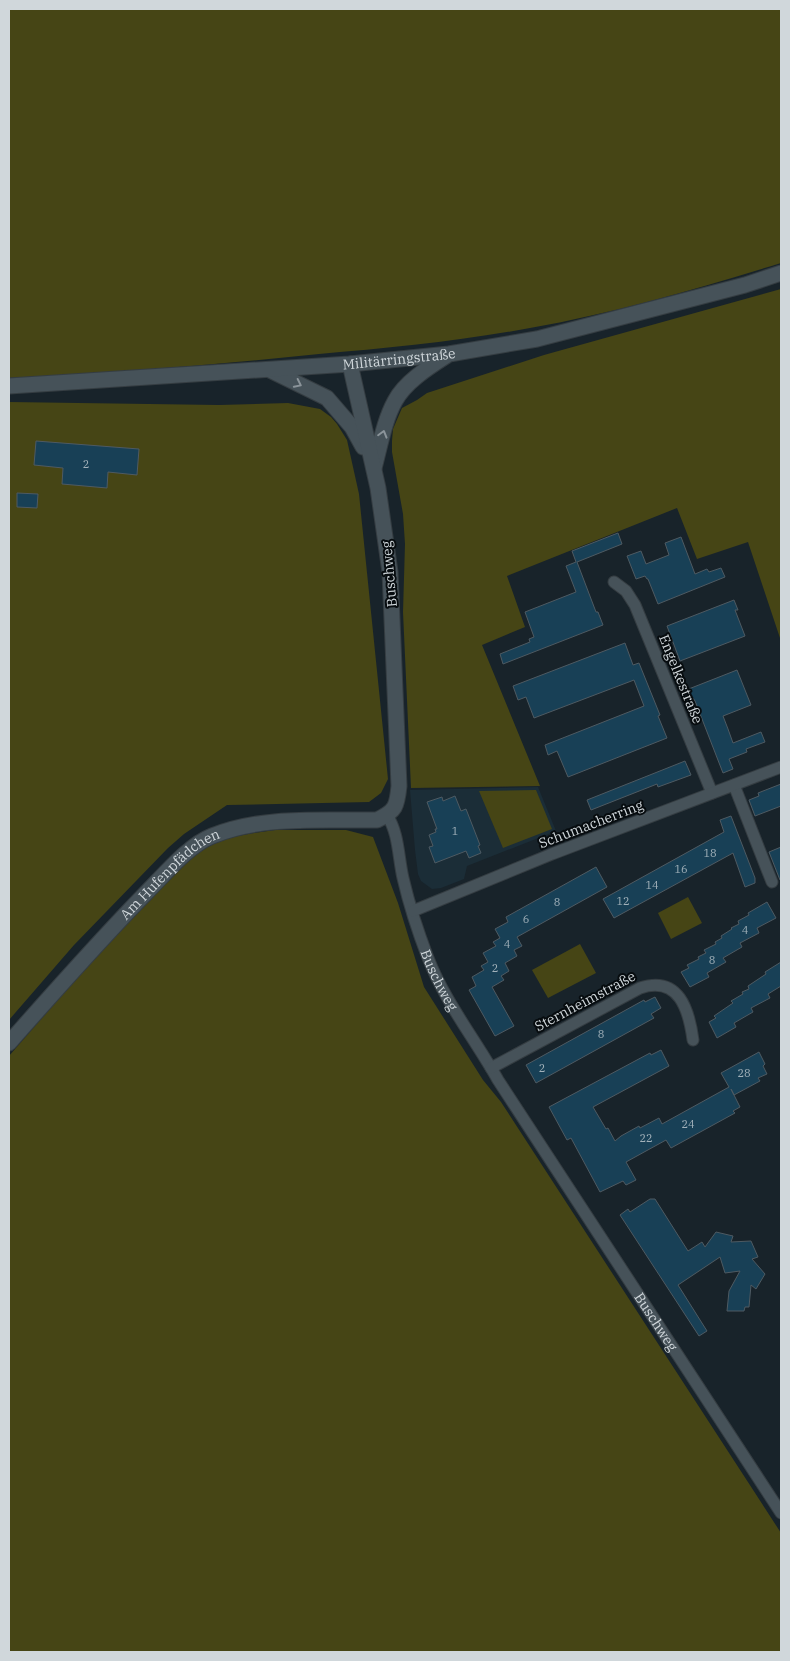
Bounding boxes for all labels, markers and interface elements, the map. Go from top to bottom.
street label: Militärringstraße [342,344,457,373]
one-way arrow [293,378,302,388]
one-way arrow [378,430,388,438]
house number: 2 [83,457,89,471]
street label: Buschweg [377,540,401,608]
street label: Engelkestraße [655,632,707,726]
street label: Schumacherring [536,796,646,852]
house number: 1 [452,824,458,838]
street label: Am Hufenpfädchen [116,825,222,924]
house number: 18 [703,846,717,860]
house number: 16 [674,862,688,876]
house number: 14 [645,878,659,892]
house number: 12 [616,894,630,908]
house number: 8 [554,895,560,909]
house number: 6 [523,912,529,926]
house number: 4 [742,923,749,937]
house number: 4 [504,937,511,951]
street label: Buschweg [417,947,462,1015]
house number: 8 [709,953,715,967]
house number: 2 [492,961,498,975]
street label: Sternheimstraße [531,967,639,1035]
house number: 8 [598,1027,604,1041]
house number: 2 [539,1061,545,1075]
house number: 28 [737,1066,751,1080]
house number: 24 [681,1117,695,1131]
house number: 22 [639,1131,653,1145]
street label: Buschweg [630,1289,682,1355]

